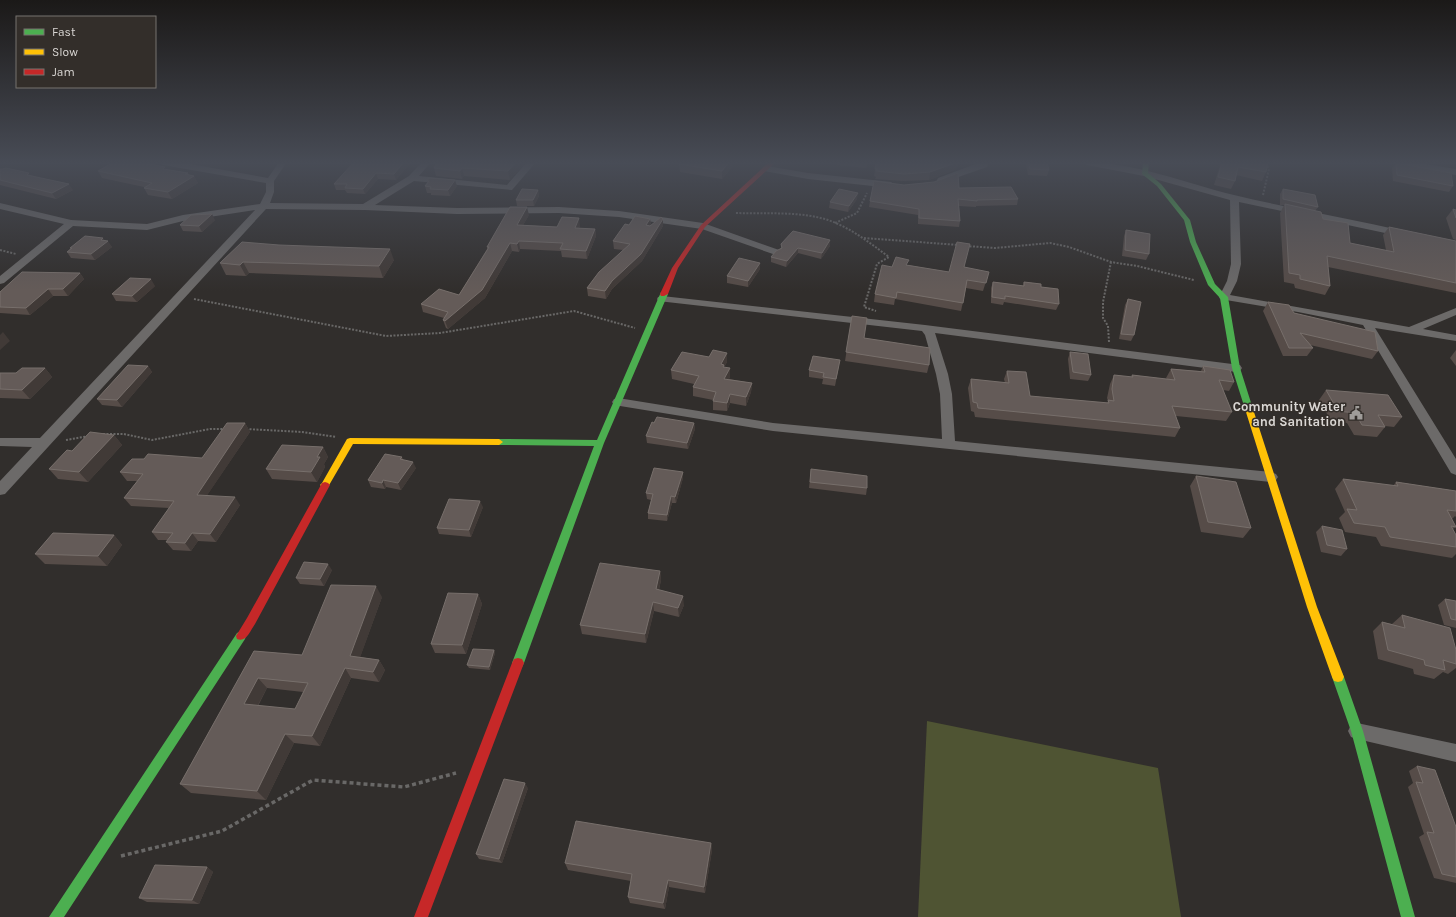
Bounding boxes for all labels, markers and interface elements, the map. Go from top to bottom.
legend [16,16,156,88]
text: Fast [52,25,76,39]
text: Slow [52,45,78,59]
text: Jam [52,65,75,79]
place label: Community Water and Sanitation [1233,399,1346,429]
public building icon: Community Water and Sanitation [1348,405,1364,421]

